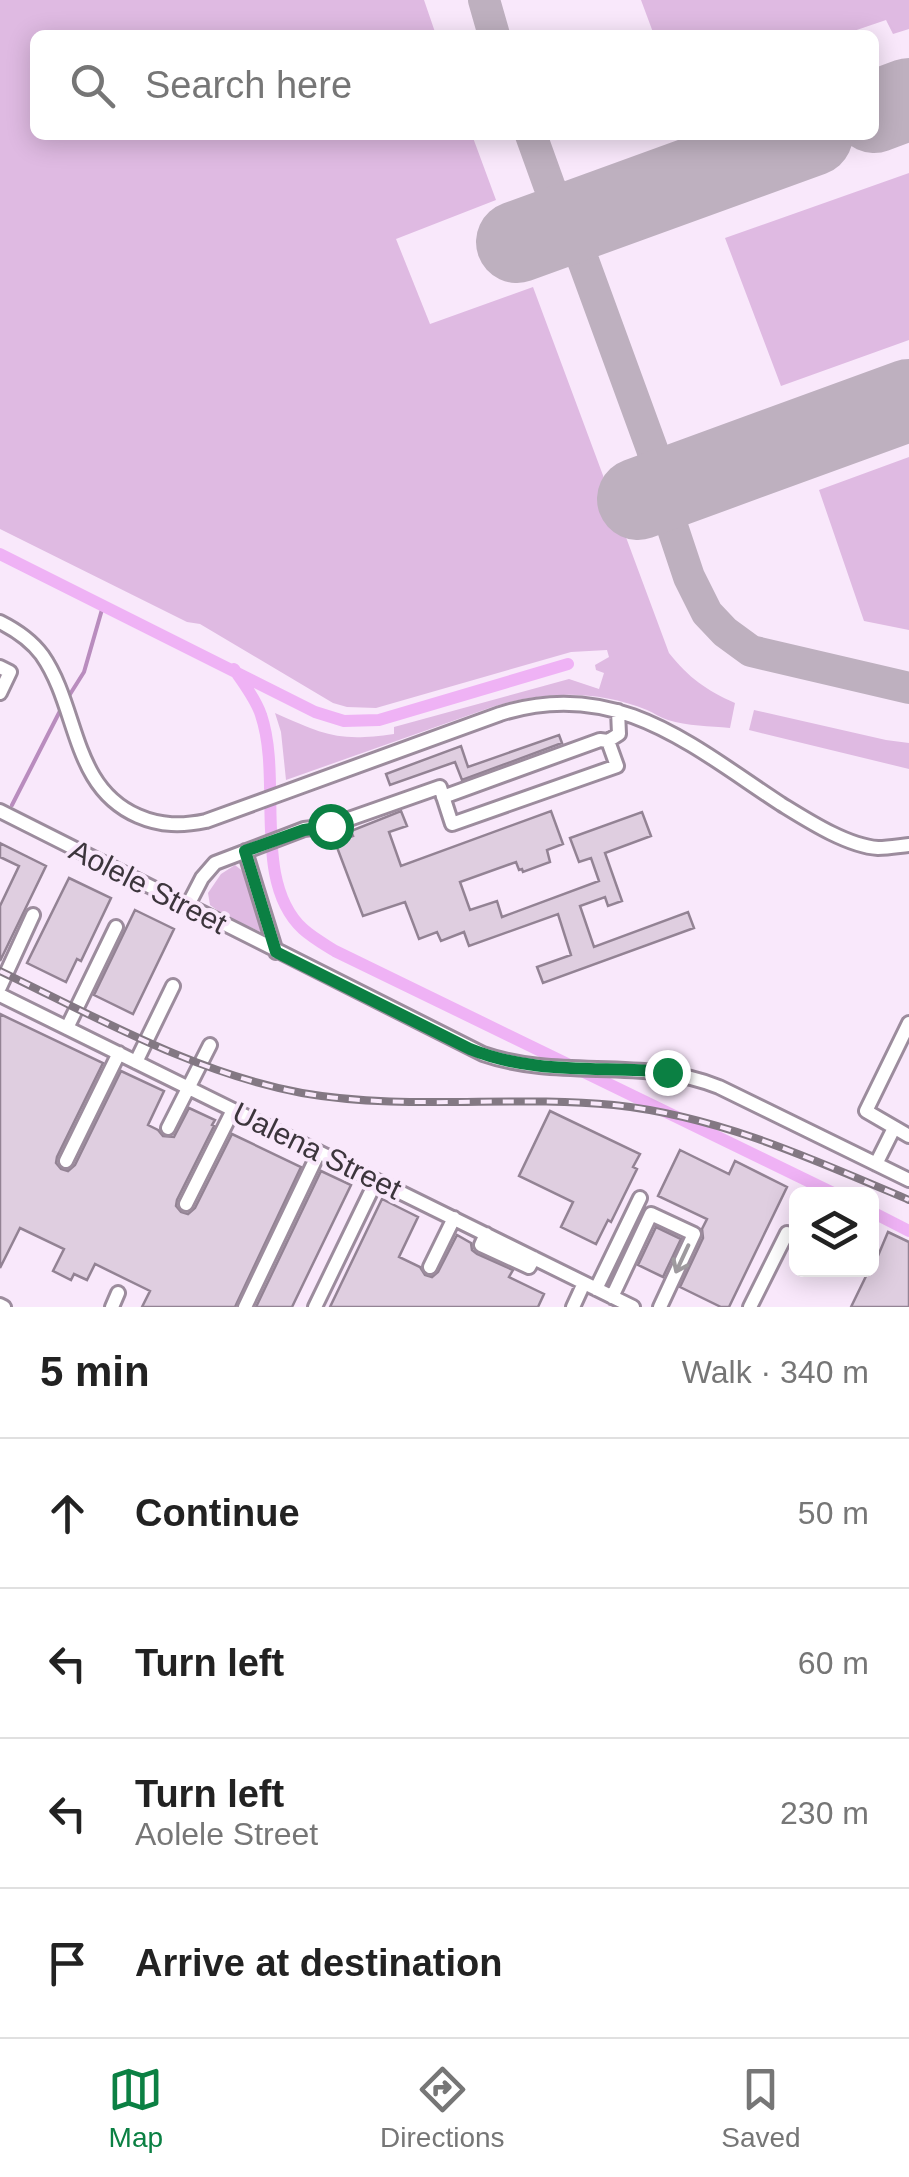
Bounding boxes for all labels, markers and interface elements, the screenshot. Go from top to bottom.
search box [30,30,879,140]
icon: search [65,58,120,113]
text: Search here [145,64,352,106]
route start [308,804,354,850]
street label: Aolele Street [64,833,233,941]
route end [645,1050,691,1096]
street label: Ualena Street [228,1096,407,1206]
map controls [789,1187,879,1277]
button: layers [789,1187,879,1277]
one-way arrow [672,1243,691,1273]
text: 5 min [40,1348,150,1395]
text: Walk · 340 m [682,1354,869,1390]
icon: ahead [40,1486,95,1541]
text: Continue [135,1492,300,1534]
text: 50 m [798,1495,869,1531]
icon: left [40,1636,95,1691]
text: Turn left [135,1642,284,1684]
text: 60 m [798,1645,869,1681]
text: Turn left [135,1773,284,1815]
icon: left [40,1786,95,1841]
text: 230 m [780,1795,869,1831]
text: Aolele Street [135,1816,318,1852]
icon: arrive [40,1936,95,1991]
text: Arrive at destination [135,1942,502,1984]
tab: Map [108,2062,163,2154]
tab: Directions [380,2062,505,2154]
tab: Saved [721,2062,801,2154]

